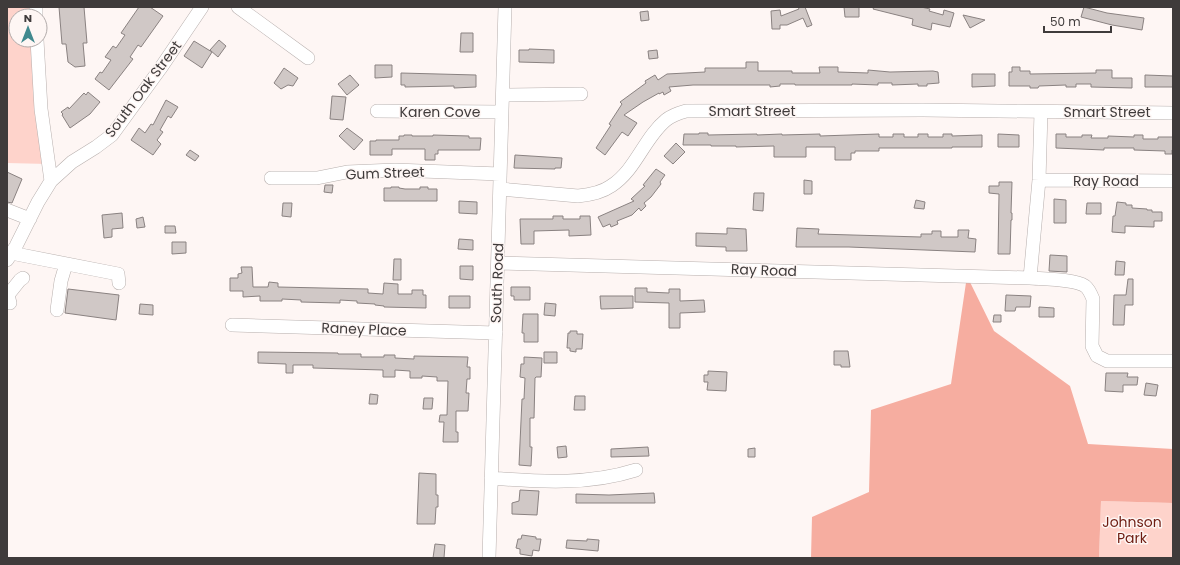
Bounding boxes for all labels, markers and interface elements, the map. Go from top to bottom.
north arrow [8,8,48,48]
scale bar [1044,8,1111,34]
text: N [24,10,32,26]
text: 50 m [1050,13,1081,30]
street label: South Oak Street [100,37,186,141]
street label: Smart Street [708,101,796,121]
street label: Karen Cove [400,102,481,122]
street label: Smart Street [1063,102,1151,122]
street label: Gum Street [345,162,425,184]
street label: Ray Road [1073,171,1139,191]
street label: South Road [486,243,508,323]
street label: Ray Road [731,259,797,281]
street label: Raney Place [321,318,407,340]
park label: Johnson Park [1102,512,1162,548]

